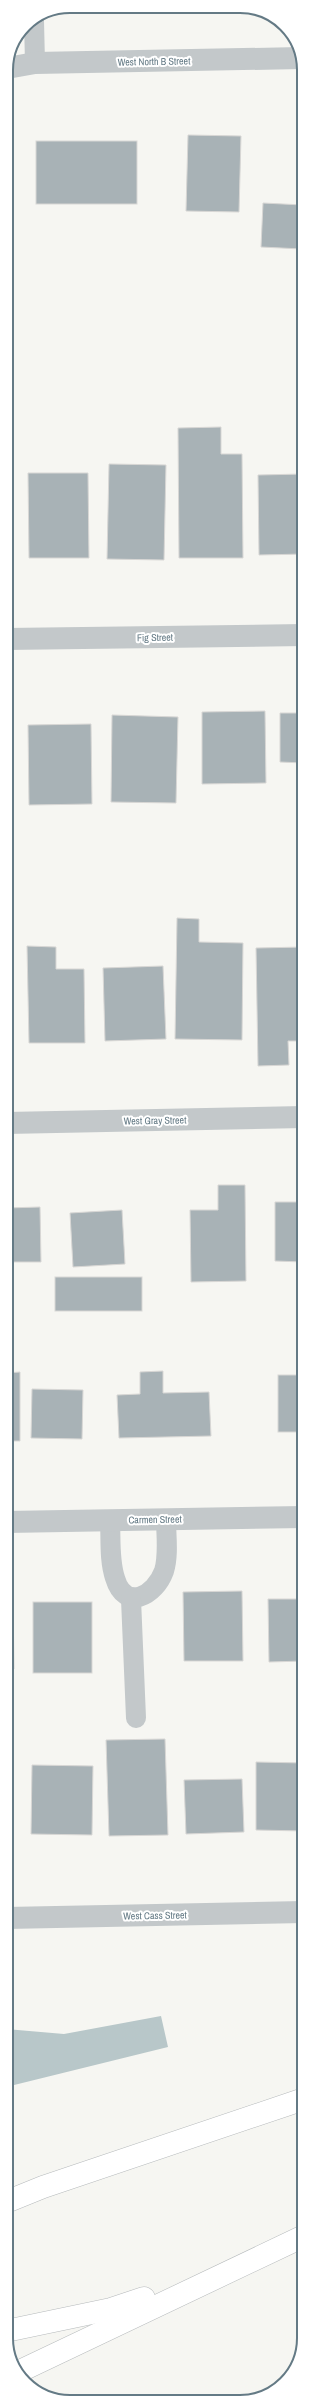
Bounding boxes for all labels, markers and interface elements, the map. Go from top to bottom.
street label: West North B Street [118,54,191,69]
street label: Fig Street [137,631,174,644]
street label: West Gray Street [124,1113,187,1128]
street label: Carmen Street [128,1513,182,1526]
street label: West Cass Street [123,1908,188,1923]

